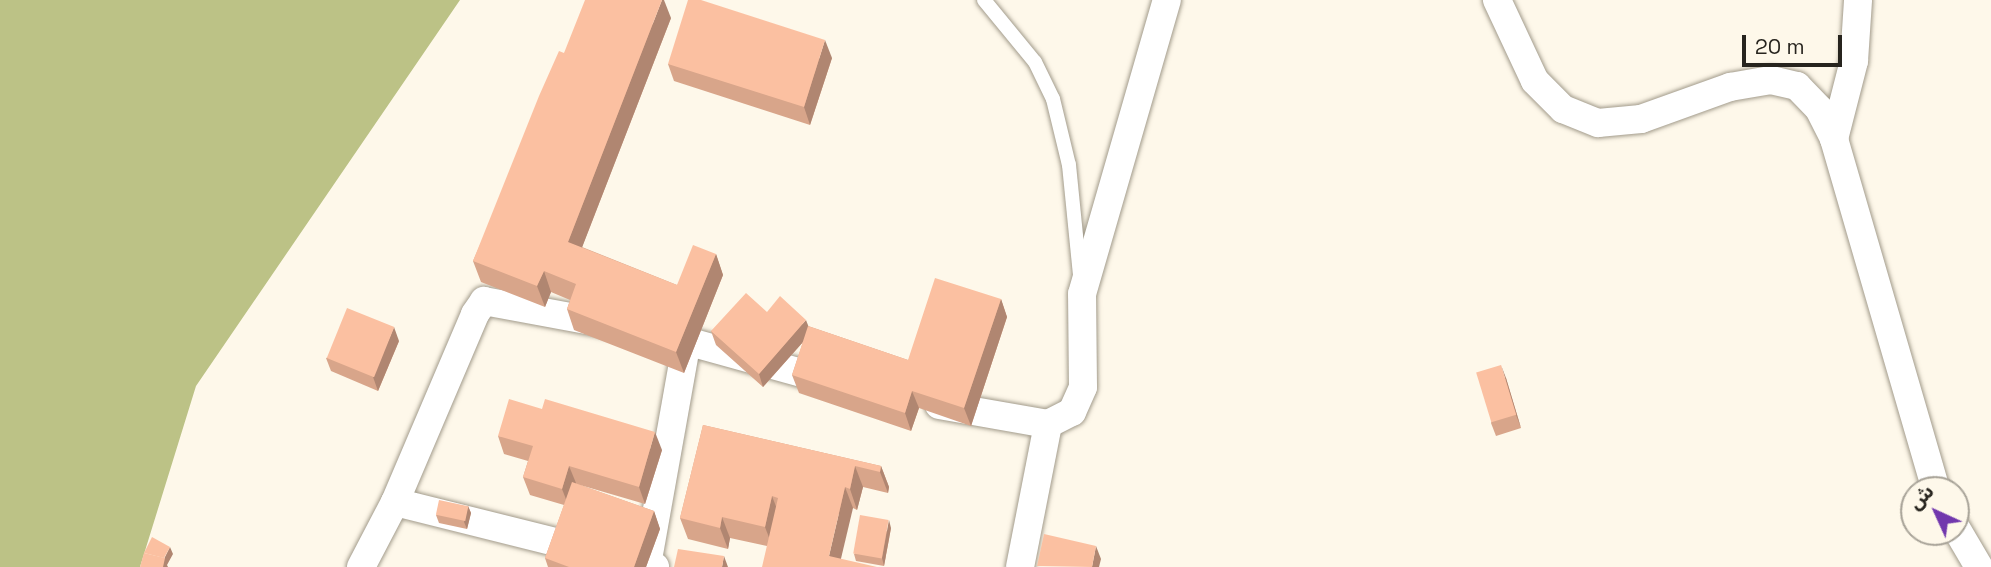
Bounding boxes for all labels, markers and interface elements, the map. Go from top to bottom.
scale bar [1746,21,1846,65]
text: 20 m [1755,33,1805,60]
north arrow [1900,476,1970,546]
text: ش [1903,479,1939,515]

